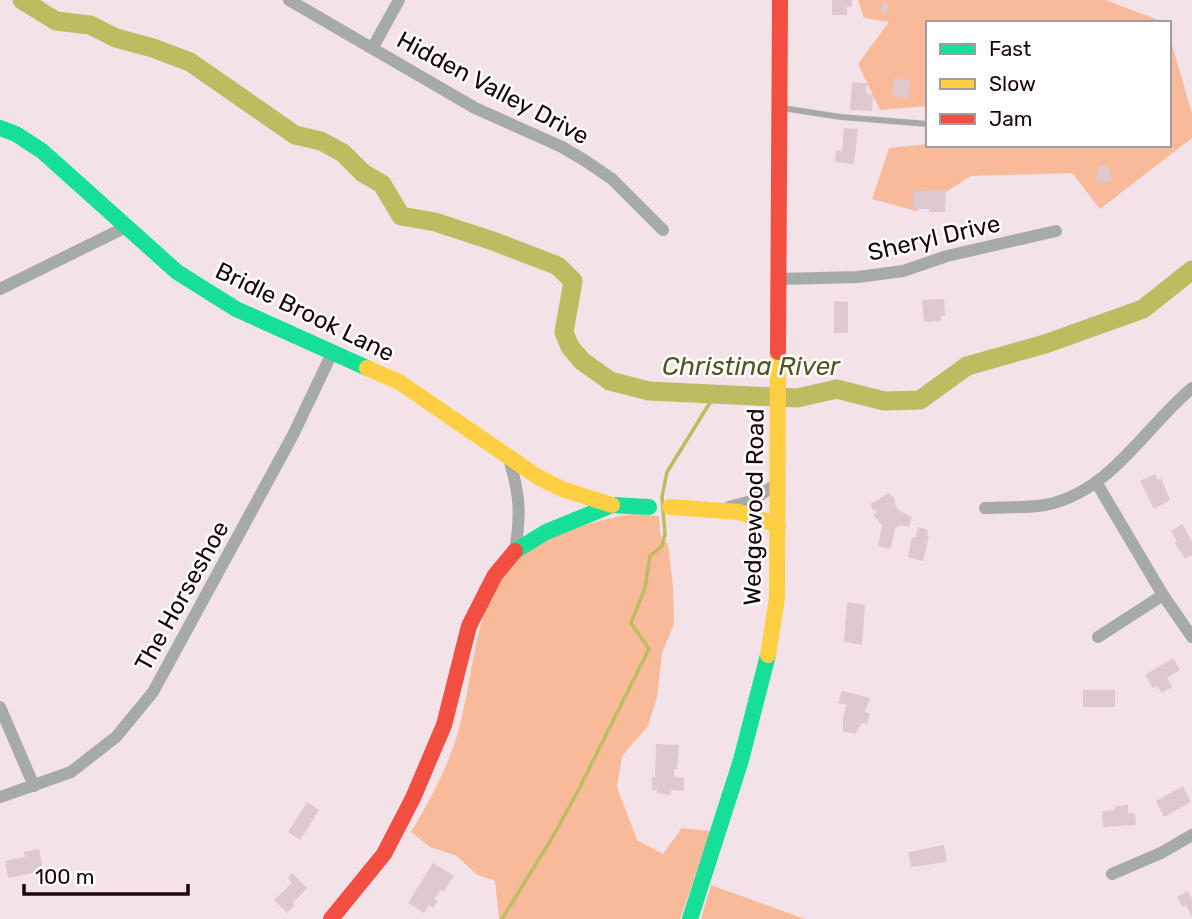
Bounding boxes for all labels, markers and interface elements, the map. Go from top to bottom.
legend [926,21,1171,147]
street label: Hidden Valley Drive [392,26,594,150]
text: Fast [989,36,1031,61]
text: Slow [989,71,1036,96]
text: Jam [989,106,1033,131]
street label: Sheryl Drive [865,209,1003,267]
street label: Bridle Brook Lane [211,257,399,367]
water label: Christina River [662,351,841,382]
street label: Wedgewood Road [738,408,770,606]
street label: The Horseshoe [129,516,235,676]
scale bar [24,852,189,896]
text: 100 m [35,864,94,889]

